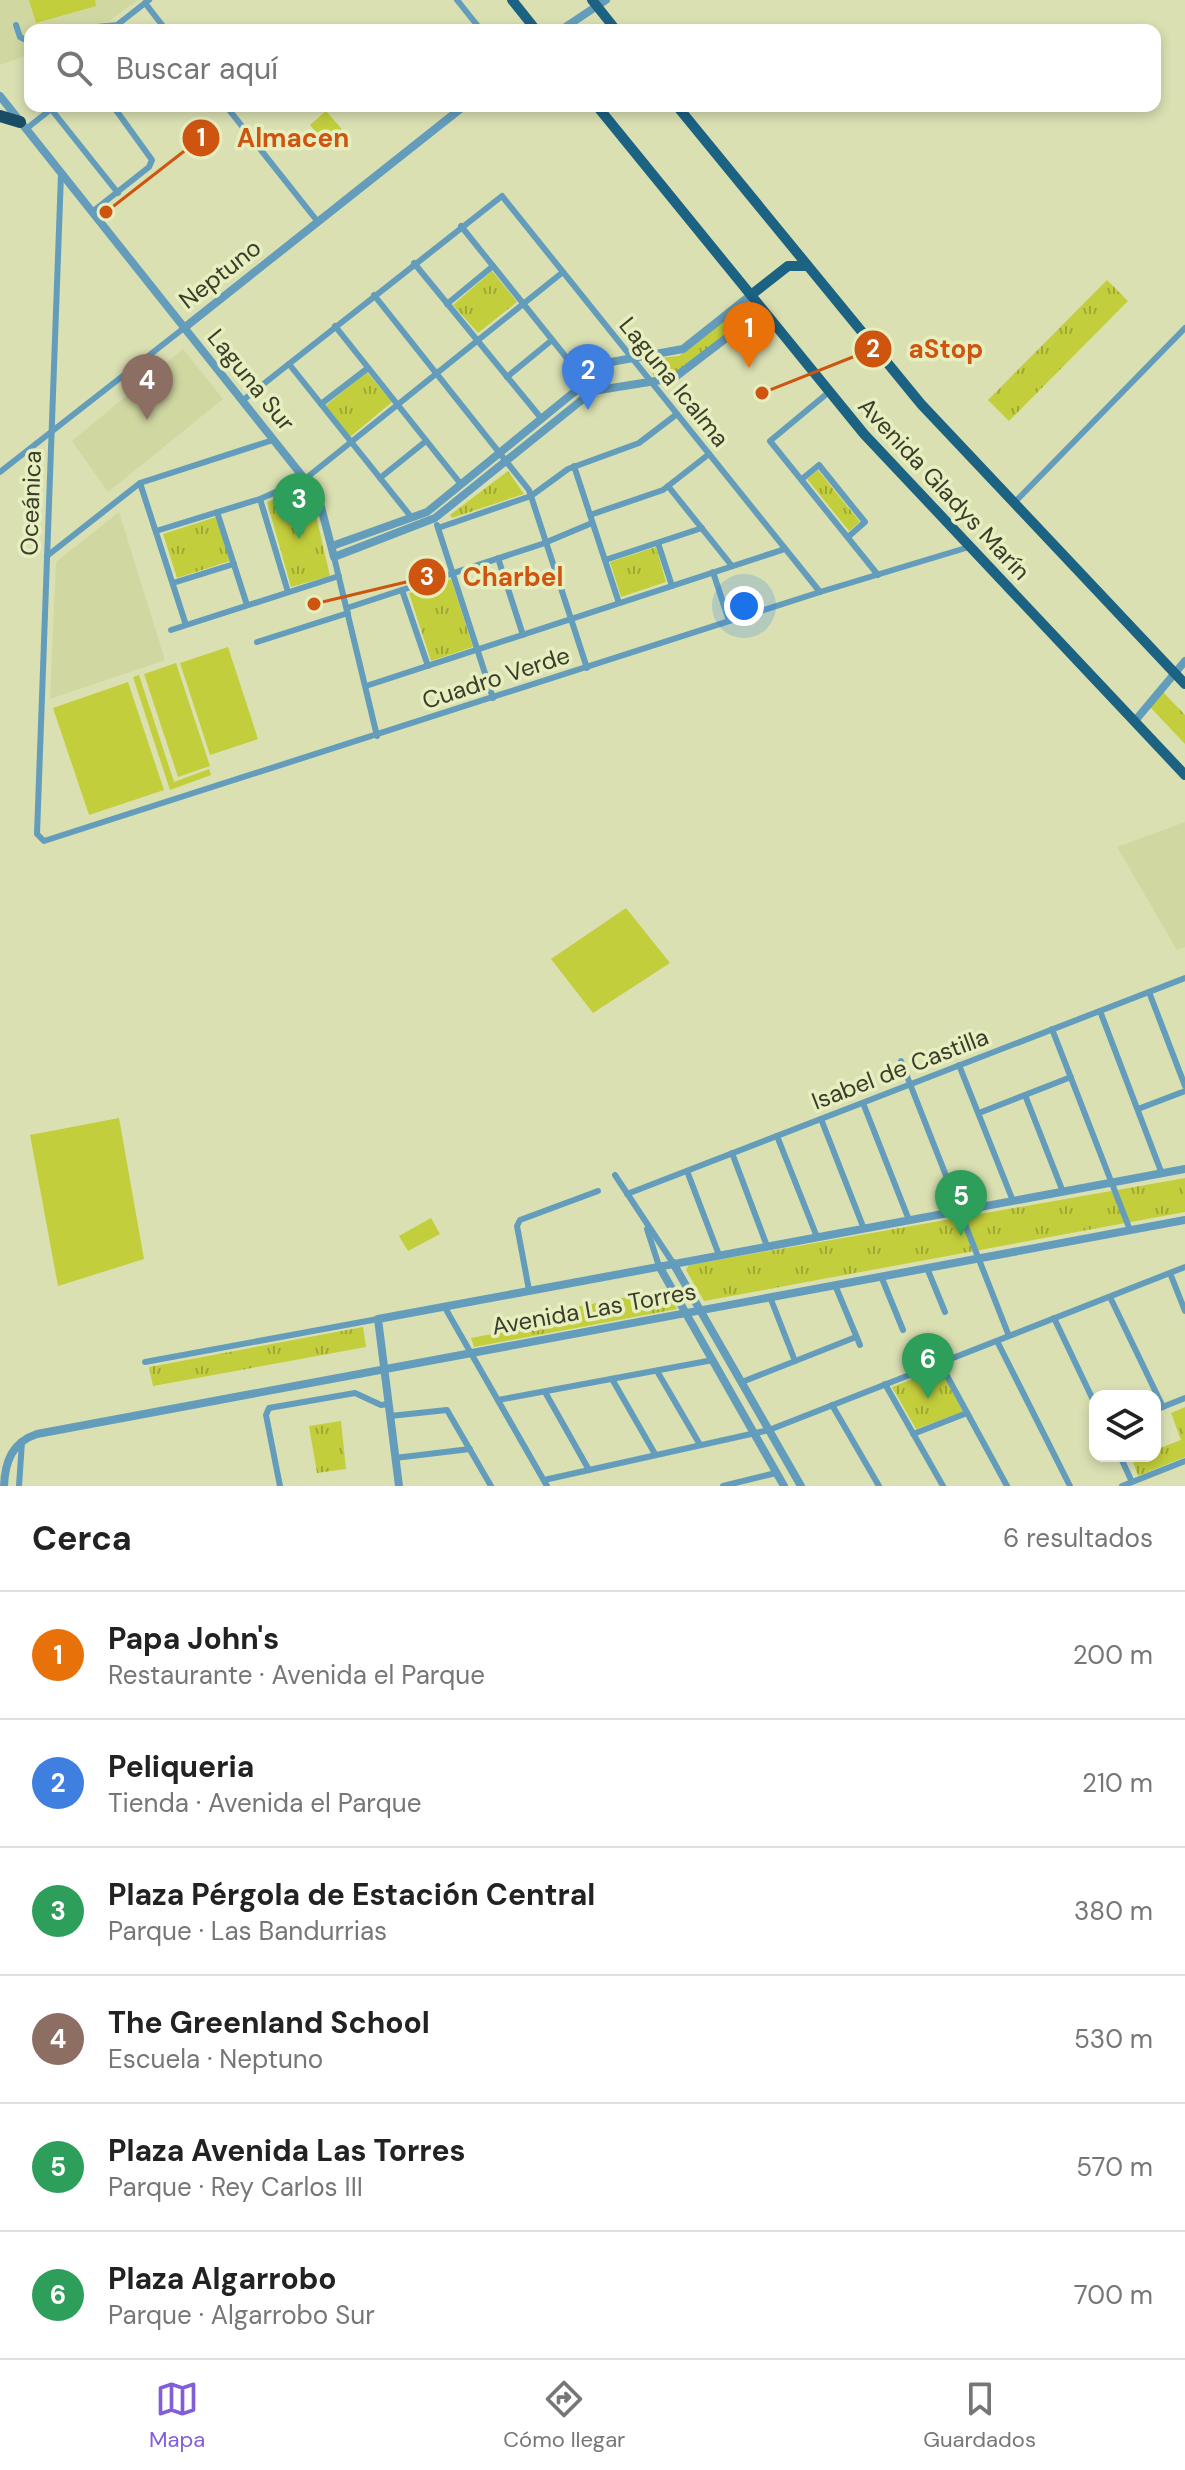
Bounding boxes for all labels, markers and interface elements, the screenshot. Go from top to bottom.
search box [24,24,1161,112]
icon: search [52,46,96,90]
text: Buscar aquí [116,49,278,88]
callout: Almacen [181,113,366,163]
text: Almacen [237,121,349,155]
text: 1 [197,122,205,153]
street label: Neptuno [172,232,267,315]
pin: 1 [723,302,775,368]
street label: Laguna Icalma [613,310,736,453]
street label: Laguna Sur [201,322,302,437]
callout: aStop [853,324,999,374]
text: aStop [909,332,983,366]
text: 2 [866,333,880,364]
pin: 2 [562,344,614,410]
pin: 4 [121,354,173,420]
street label: Avenida Gladys Marín [852,391,1037,586]
street label: Oceánica [13,450,48,556]
pin: 3 [273,473,325,539]
callout: Charbel [407,552,579,602]
text: Charbel [463,560,563,594]
text: 3 [420,561,434,592]
your location [724,586,764,626]
street label: Cuadro Verde [418,639,574,716]
street label: Isabel de Castilla [807,1021,993,1116]
pin: 5 [935,1170,987,1236]
street label: Avenida Las Torres [489,1275,699,1342]
pin: 6 [902,1333,954,1399]
map controls [1089,1390,1161,1462]
button: layers [1089,1390,1161,1462]
text: Cerca [32,1516,132,1561]
text: 6 resultados [1003,1521,1153,1555]
text: Papa John's [108,1619,279,1658]
text: 1 [53,1638,63,1672]
text: 200 m [1073,1638,1153,1672]
text: Restaurante · Avenida el Parque [108,1658,485,1692]
text: Peliqueria [108,1747,254,1786]
text: 2 [50,1766,66,1800]
text: 210 m [1082,1766,1153,1800]
text: Tienda · Avenida el Parque [108,1786,421,1820]
text: Plaza Pérgola de Estación Central [108,1875,595,1914]
text: 3 [50,1894,66,1928]
text: 380 m [1074,1894,1153,1928]
text: Parque · Las Bandurrias [108,1914,387,1948]
text: The Greenland School [108,2003,430,2042]
text: 4 [50,2022,66,2056]
text: 530 m [1074,2022,1153,2056]
text: Escuela · Neptuno [108,2042,323,2076]
text: Plaza Avenida Las Torres [108,2131,465,2170]
text: 5 [50,2150,66,2184]
text: 570 m [1076,2150,1153,2184]
text: Parque · Rey Carlos III [108,2170,363,2204]
text: Plaza Algarrobo [108,2259,337,2298]
text: 6 [50,2278,66,2312]
text: 700 m [1074,2278,1153,2312]
text: Parque · Algarrobo Sur [108,2298,375,2332]
tab: Mapa [149,2377,205,2454]
tab: Cómo llegar [503,2377,625,2454]
tab: Guardados [923,2377,1036,2454]

